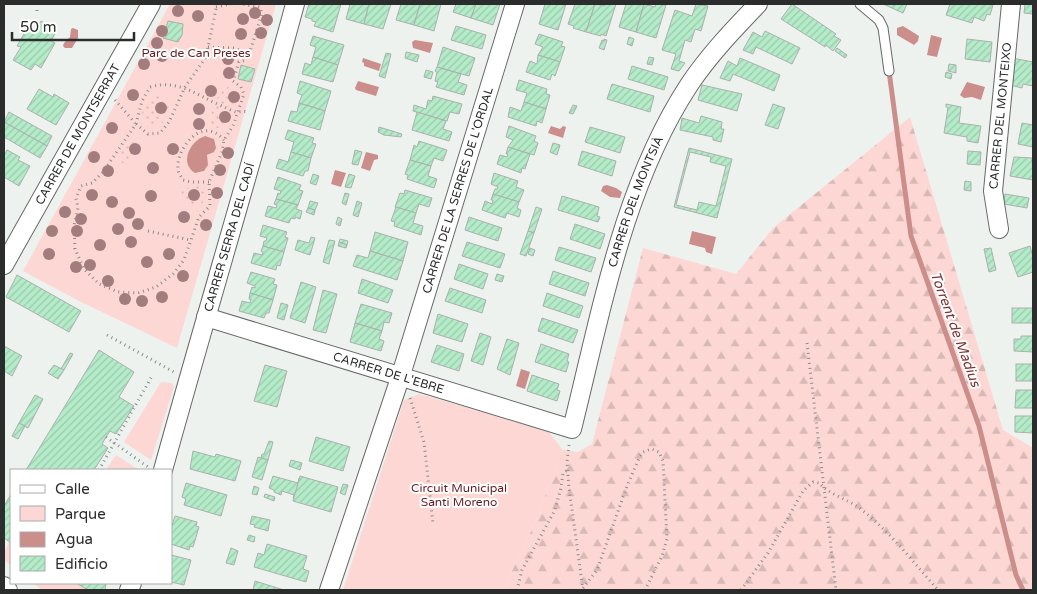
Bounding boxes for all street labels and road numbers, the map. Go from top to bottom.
street label: CARRER DEL MONTEIXO [986,42,1014,190]
street label: CARRER DE MONTSERRAT [32,61,123,207]
street label: CARRER DE LA SERRES DE L'ORDAL [419,85,496,295]
street label: CARRER DEL MONTSIÀ [605,134,666,269]
street label: CARRER SERRA DEL CADÍ [201,161,257,313]
street label: CARRER DE L'EBRE [331,349,446,397]

